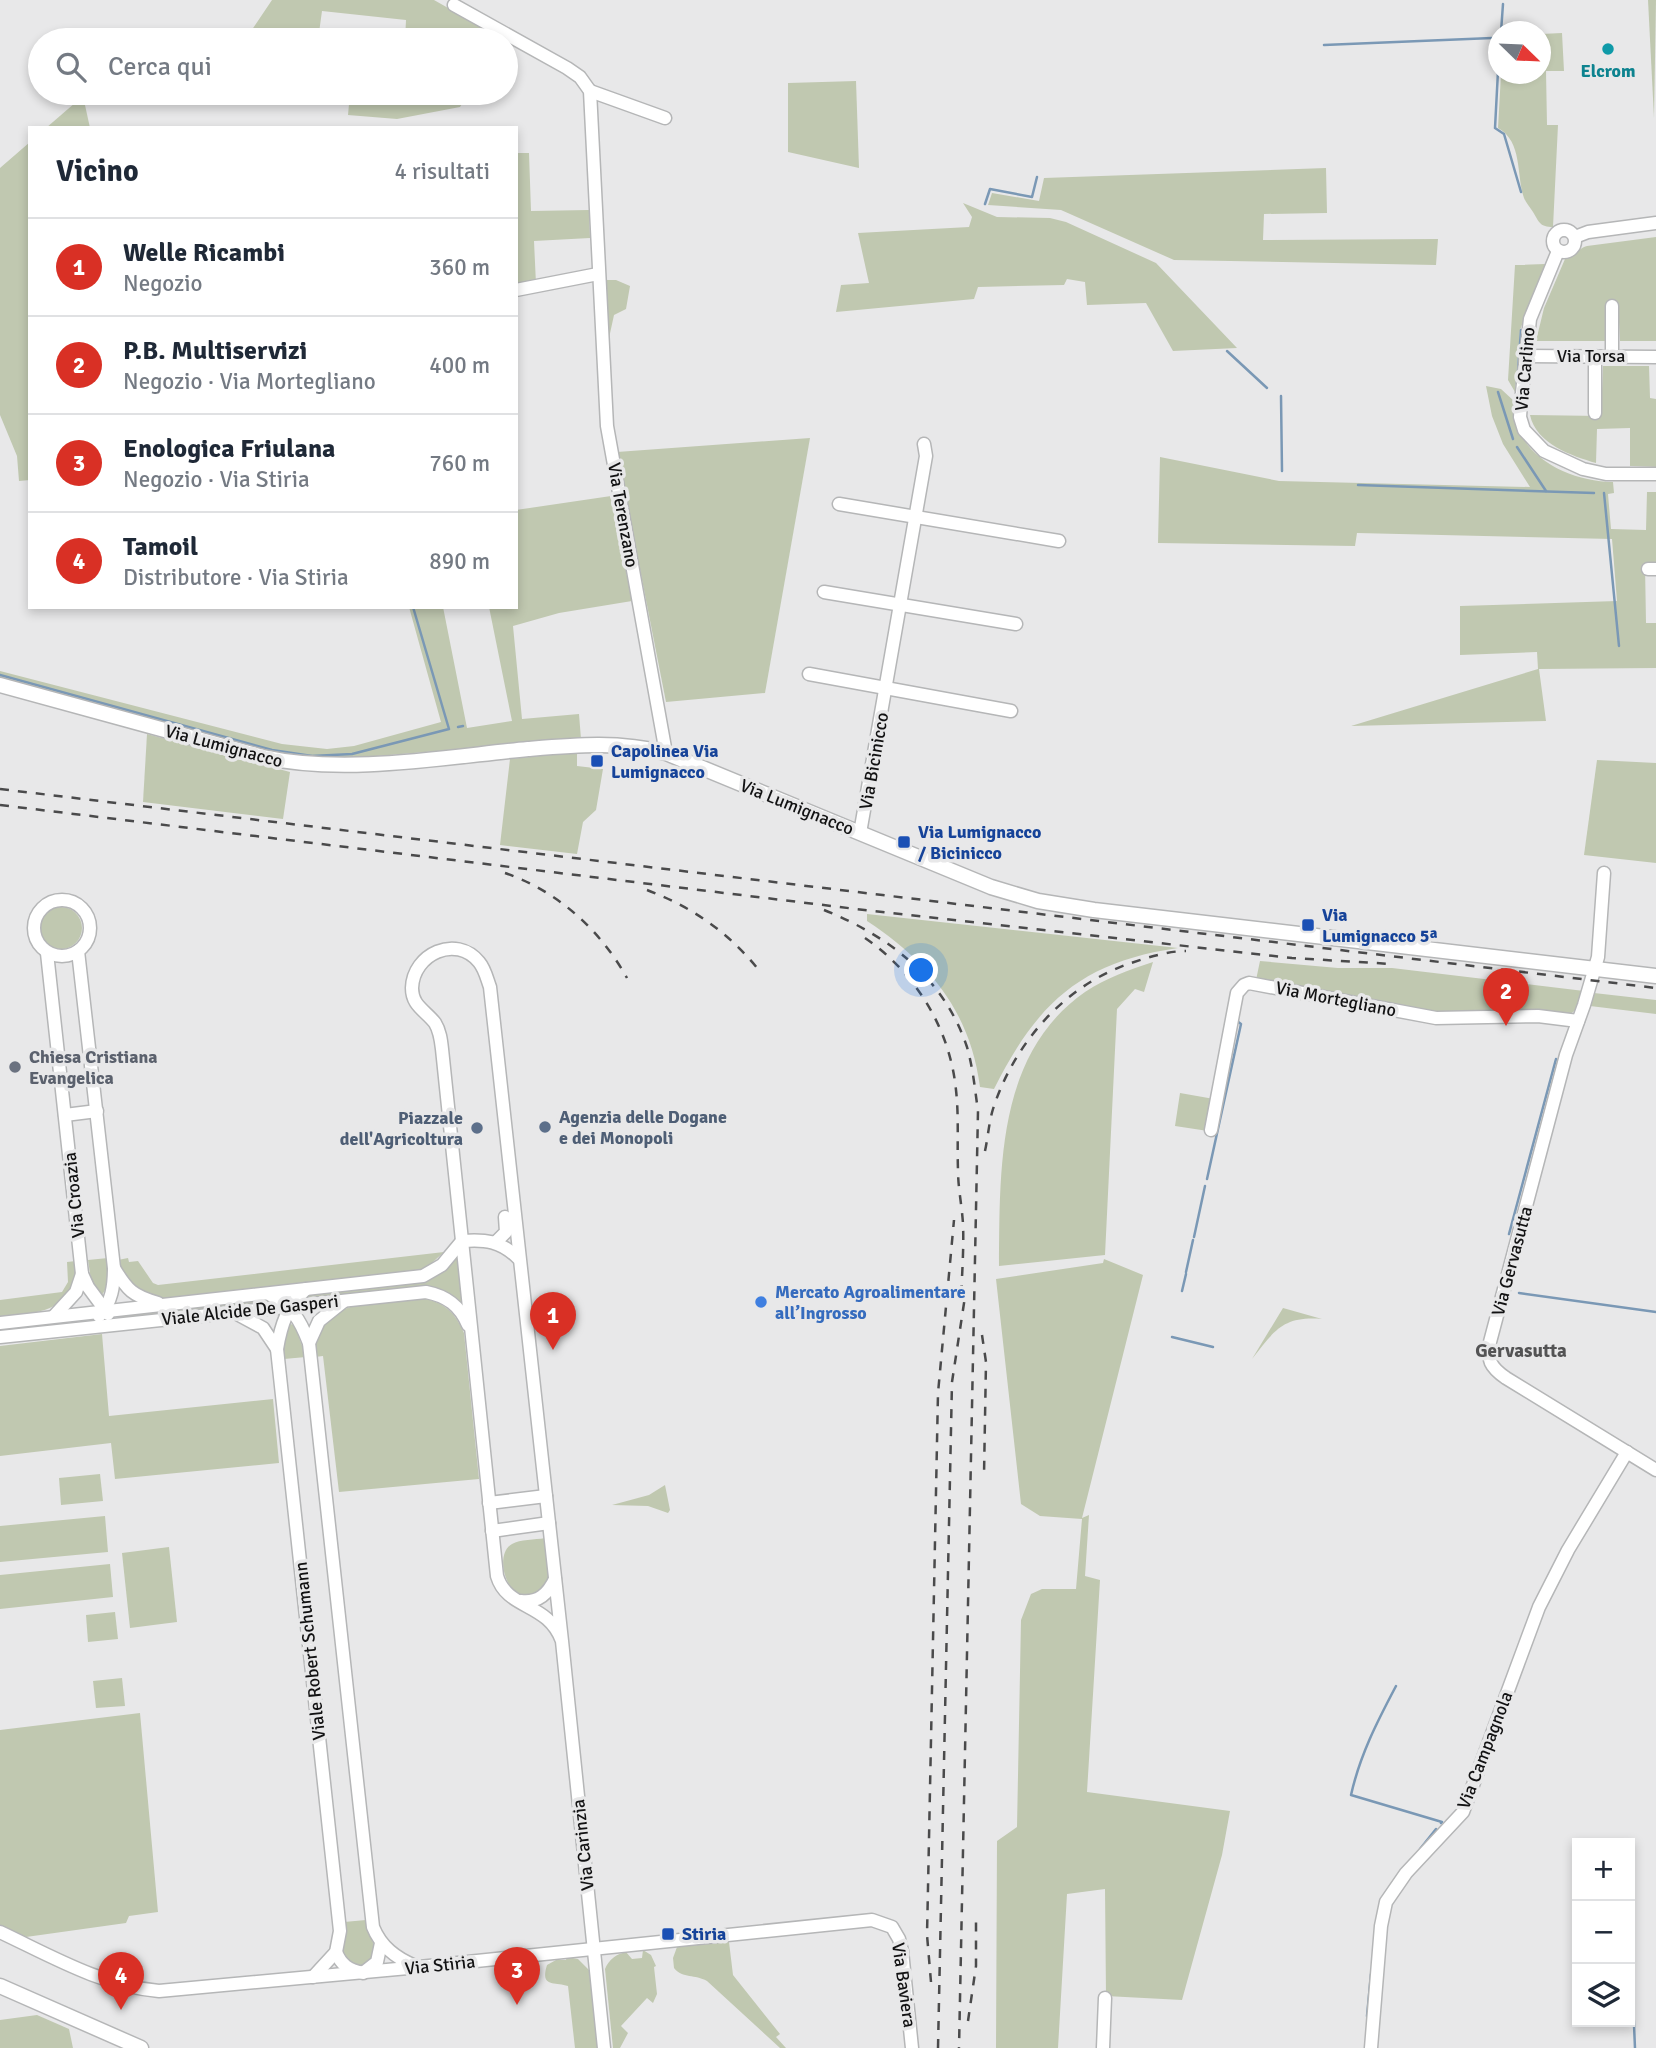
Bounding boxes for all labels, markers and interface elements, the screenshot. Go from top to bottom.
north arrow [1488,21,1551,84]
search box [28,28,518,105]
marker: Elcrom [1600,41,1616,57]
icon: search [52,48,90,86]
text: Cerca qui [108,51,212,83]
place label: Elcrom [1580,60,1636,82]
text: Vicino [56,153,139,190]
text: 4 risultati [394,157,490,186]
text: Welle Ricambi [123,237,285,269]
text: 1 [73,253,85,282]
text: 360 m [429,253,490,282]
text: Negozio [123,269,202,298]
street label: Via Carlino [1510,326,1540,412]
text: P.B. Multiservizi [123,335,307,367]
street label: Via Torsa [1557,345,1625,367]
text: 2 [73,351,85,380]
text: 400 m [429,351,490,380]
text: Negozio · Via Mortegliano [123,367,376,396]
text: Enologica Friulana [123,433,335,465]
text: 3 [73,449,85,478]
text: 760 m [429,449,490,478]
street label: Via Terenzano [603,461,643,569]
text: Negozio · Via Stiria [123,465,310,494]
text: Tamoil [123,531,198,563]
text: 4 [73,547,85,576]
text: 890 m [429,547,490,576]
text: Distributore · Via Stiria [123,563,349,592]
street label: Via Bicinicco [855,711,893,811]
street label: Via Lumignacco [163,720,285,772]
place label: Capolinea Via Lumignacco [611,740,719,783]
marker: Capolinea Via Lumignacco [589,753,605,769]
street label: Via Lumignacco [737,774,857,840]
place label: Via Lumignacco / Bicinicco [918,821,1041,864]
marker: Via Lumignacco / Bicinicco [896,834,912,850]
place label: Via Lumignacco 5ª [1322,904,1438,947]
marker: Via Lumignacco 5ª [1300,917,1316,933]
your location [904,953,938,987]
pin: 2 [1483,968,1529,1026]
street label: Via Mortegliano [1274,977,1398,1021]
place label: Chiesa Cristiana Evangelica [29,1046,158,1089]
marker: Chiesa Cristiana Evangelica [7,1059,23,1075]
place label: Agenzia delle Dogane e dei Monopoli [559,1106,727,1149]
place label: Piazzale dell'Agricoltura [340,1107,463,1150]
marker: Agenzia delle Dogane e dei Monopoli [537,1119,553,1135]
marker: Piazzale dell'Agricoltura [469,1120,485,1136]
street label: Via Croazia [59,1151,89,1239]
street label: Via Gervasutta [1487,1204,1537,1318]
place label: Mercato Agroalimentare all’Ingrosso [775,1281,966,1324]
street label: Viale Alcide De Gasperi [160,1290,340,1330]
pin: 1 [530,1292,576,1350]
marker: Mercato Agroalimentare all’Ingrosso [753,1294,769,1310]
district label: Gervasutta [1475,1339,1567,1363]
street label: Viale Robert Schumann [290,1561,330,1741]
street label: Via Campagnola [1452,1688,1518,1812]
street label: Via Carinzia [567,1798,599,1892]
map controls [1572,1838,1635,2027]
button: + [1572,1838,1635,1901]
button: − [1572,1901,1635,1964]
place label: Stiria [682,1923,726,1945]
marker: Stiria [660,1926,676,1942]
street label: Via Baviera [887,1941,921,2029]
pin: 3 [494,1947,540,2005]
street label: Via Stiria [404,1950,476,1980]
pin: 4 [98,1952,144,2010]
button: layers [1572,1964,1635,2027]

